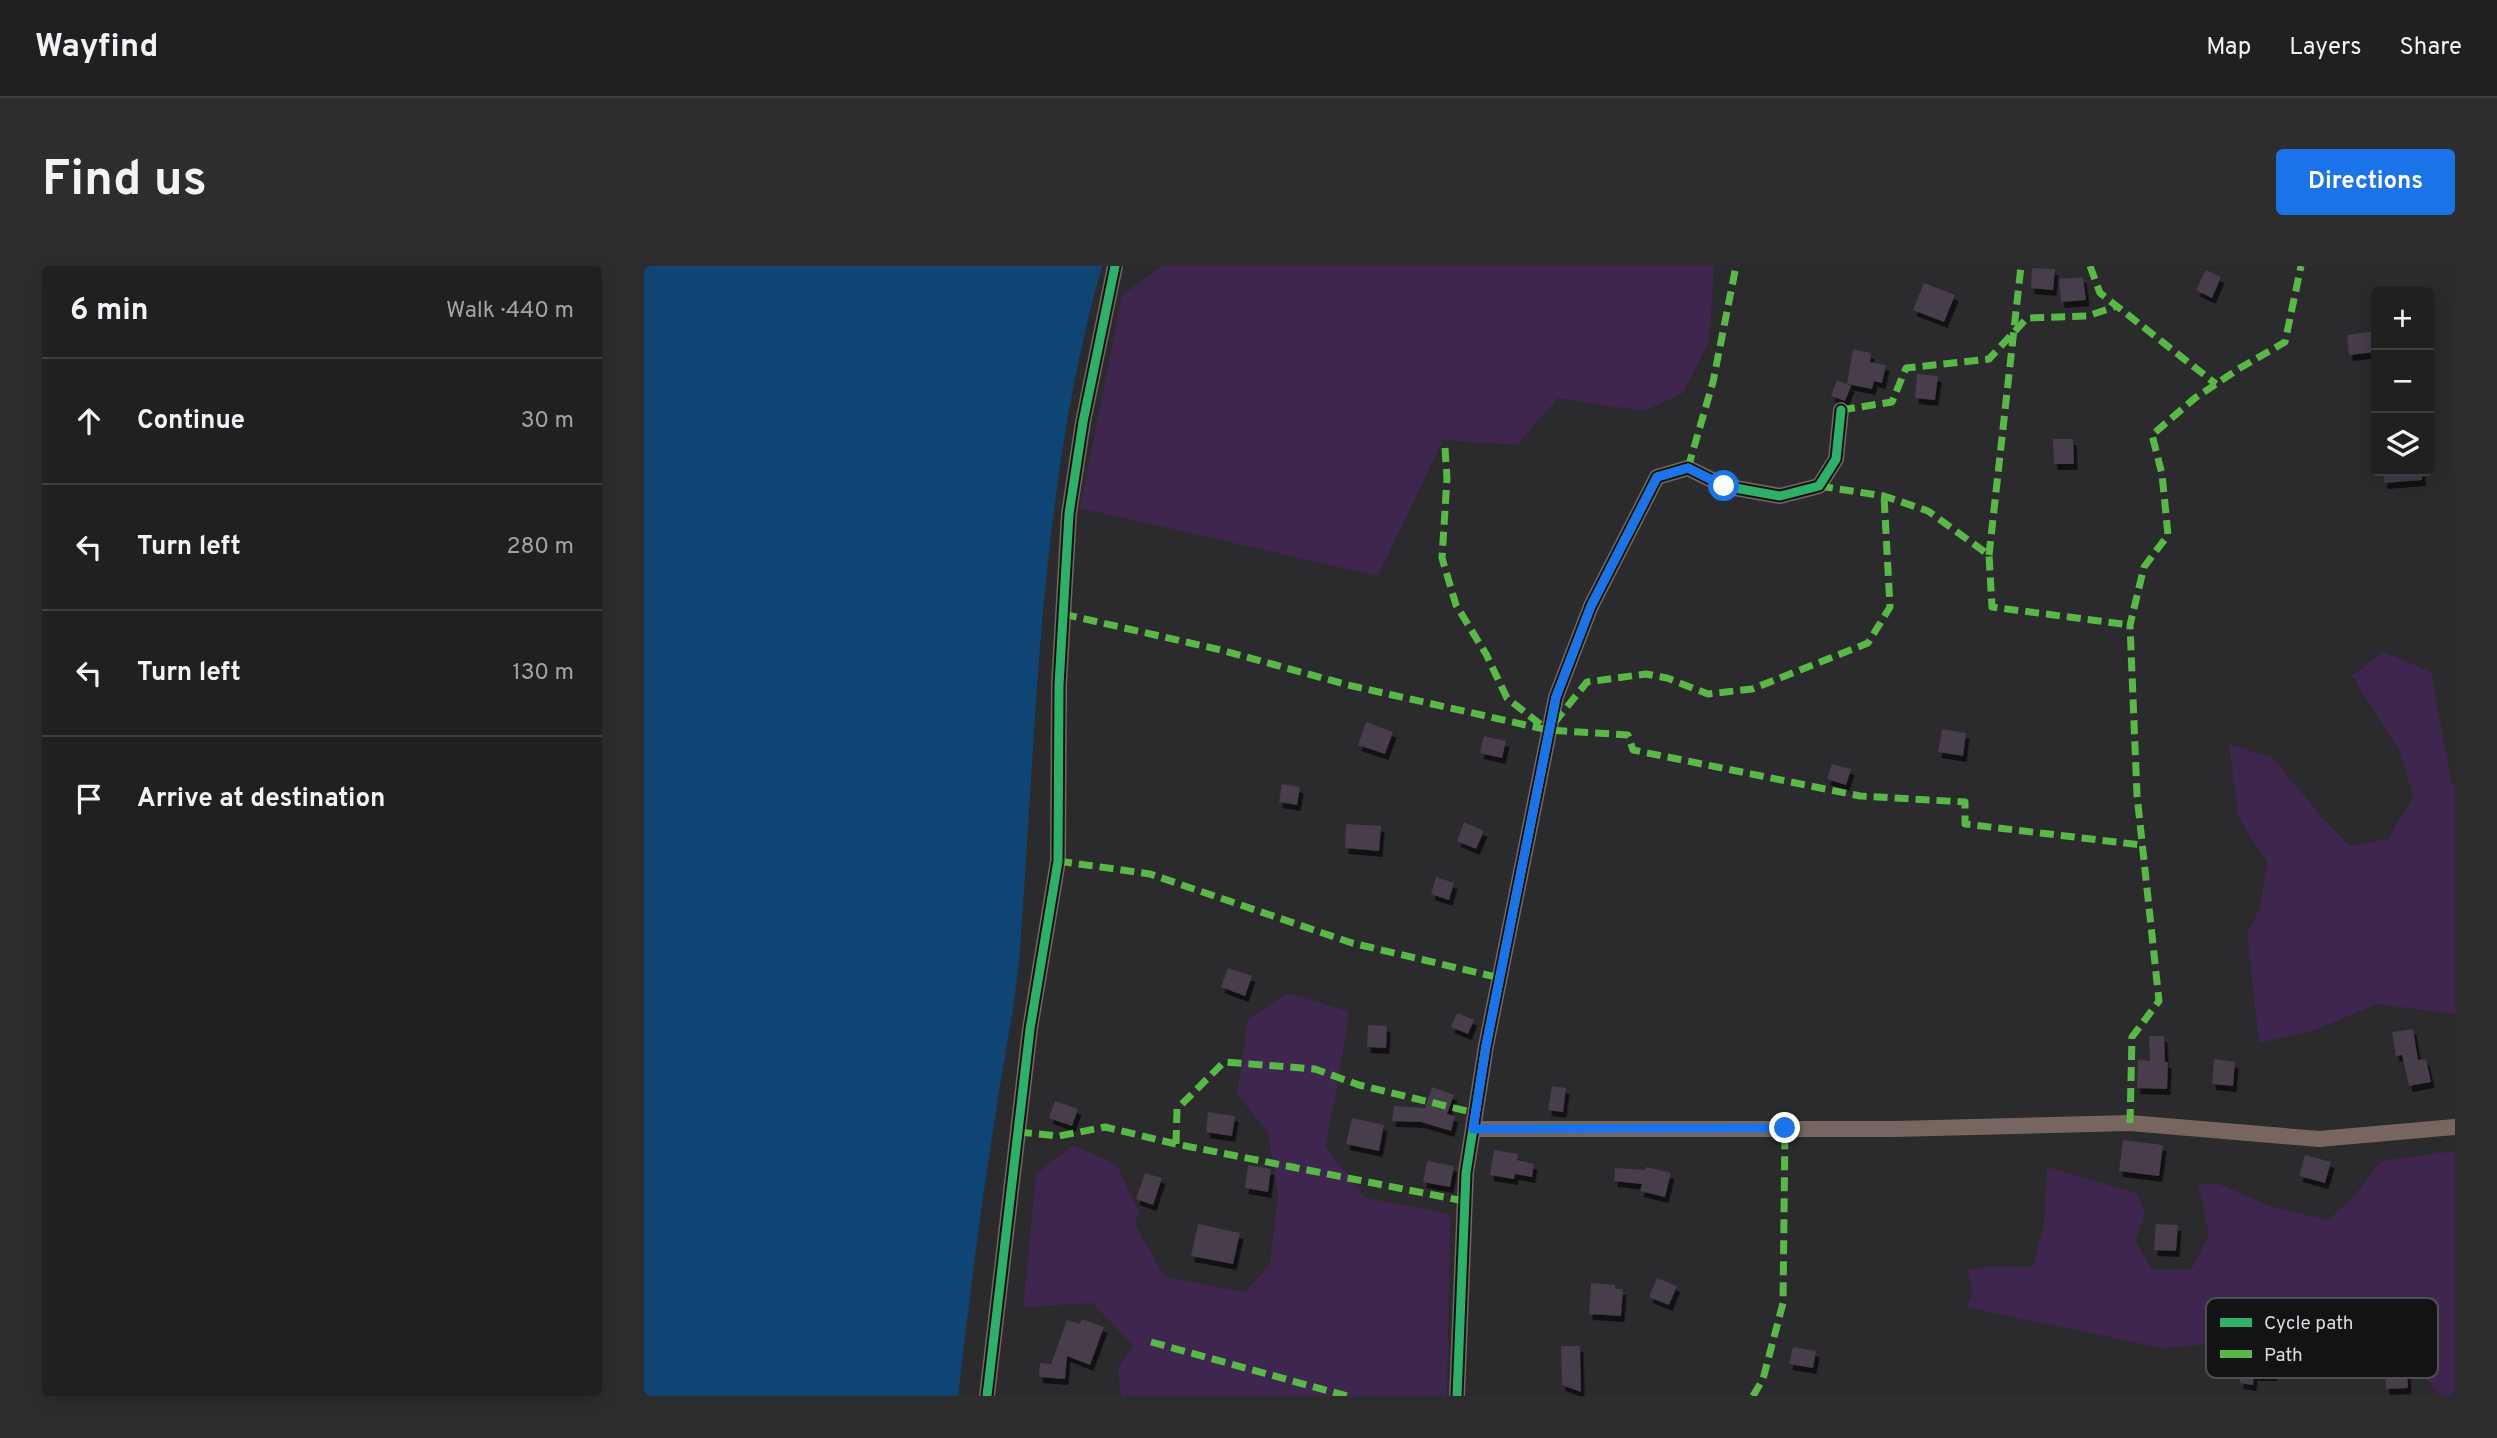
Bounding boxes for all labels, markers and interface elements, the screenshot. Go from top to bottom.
text: Wayfind [35,27,158,69]
text: Map [2206,33,2251,63]
text: Layers [2289,33,2361,63]
text: Share [2399,33,2462,63]
button: Directions [2276,149,2455,215]
text: Find us [42,151,207,213]
map controls [2371,287,2434,476]
button: + [2371,287,2434,350]
text: 6 min [70,293,148,330]
text: Walk · 440 m [446,297,574,326]
button: − [2371,350,2434,413]
icon: ahead [70,402,108,440]
text: Continue [137,405,245,438]
text: 30 m [521,407,574,436]
button: layers [2371,413,2434,476]
route start [1708,470,1739,501]
icon: left [70,528,108,566]
text: Turn left [137,531,241,564]
text: 280 m [506,533,574,562]
icon: left [70,654,108,692]
text: Turn left [137,657,241,690]
text: 130 m [512,659,574,688]
icon: arrive [70,780,108,818]
text: Arrive at destination [137,783,385,816]
route end [1769,1112,1800,1143]
legend [2206,1298,2438,1378]
text: Cycle path [2264,1312,2353,1336]
text: Path [2264,1344,2303,1368]

